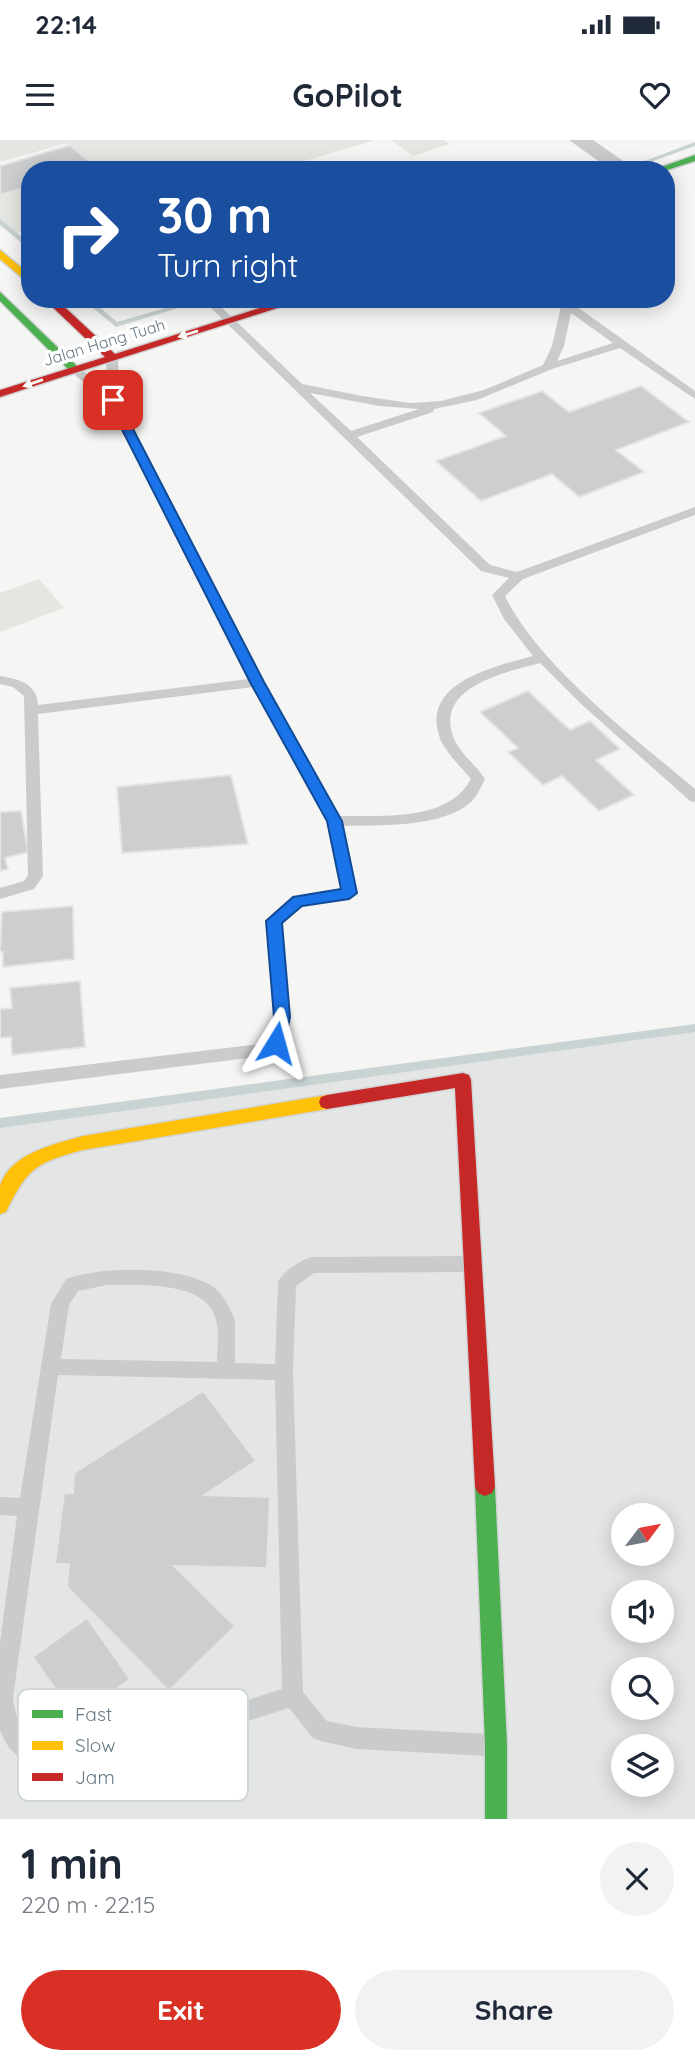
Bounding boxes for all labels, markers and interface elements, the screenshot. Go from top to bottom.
text: 22:14 [35,8,97,41]
text: GoPilot [292,75,403,115]
icon: menu [21,76,59,114]
icon: heart [636,76,674,114]
text: 30 m [157,184,272,245]
icon: right [42,189,133,280]
text: Turn right [157,245,298,285]
street label: Jalan Hang Tuah [41,314,167,370]
one-way arrow [177,329,198,339]
pin [83,370,143,430]
one-way arrow [22,378,43,389]
icon: arrive [94,381,132,419]
position arrow [239,1006,313,1080]
north arrow [611,1503,674,1566]
map controls [611,1503,674,1797]
button: sound [611,1580,674,1643]
button: search [611,1657,674,1720]
legend [18,1689,248,1801]
text: Fast [75,1702,112,1726]
text: Slow [75,1733,116,1757]
button: layers [611,1734,674,1797]
text: Jam [75,1765,115,1789]
text: 1 min [21,1837,123,1890]
button: close [600,1842,674,1916]
text: 220 m · 22:15 [21,1890,155,1919]
button: Exit [21,1970,341,2050]
button: Share [355,1970,674,2050]

